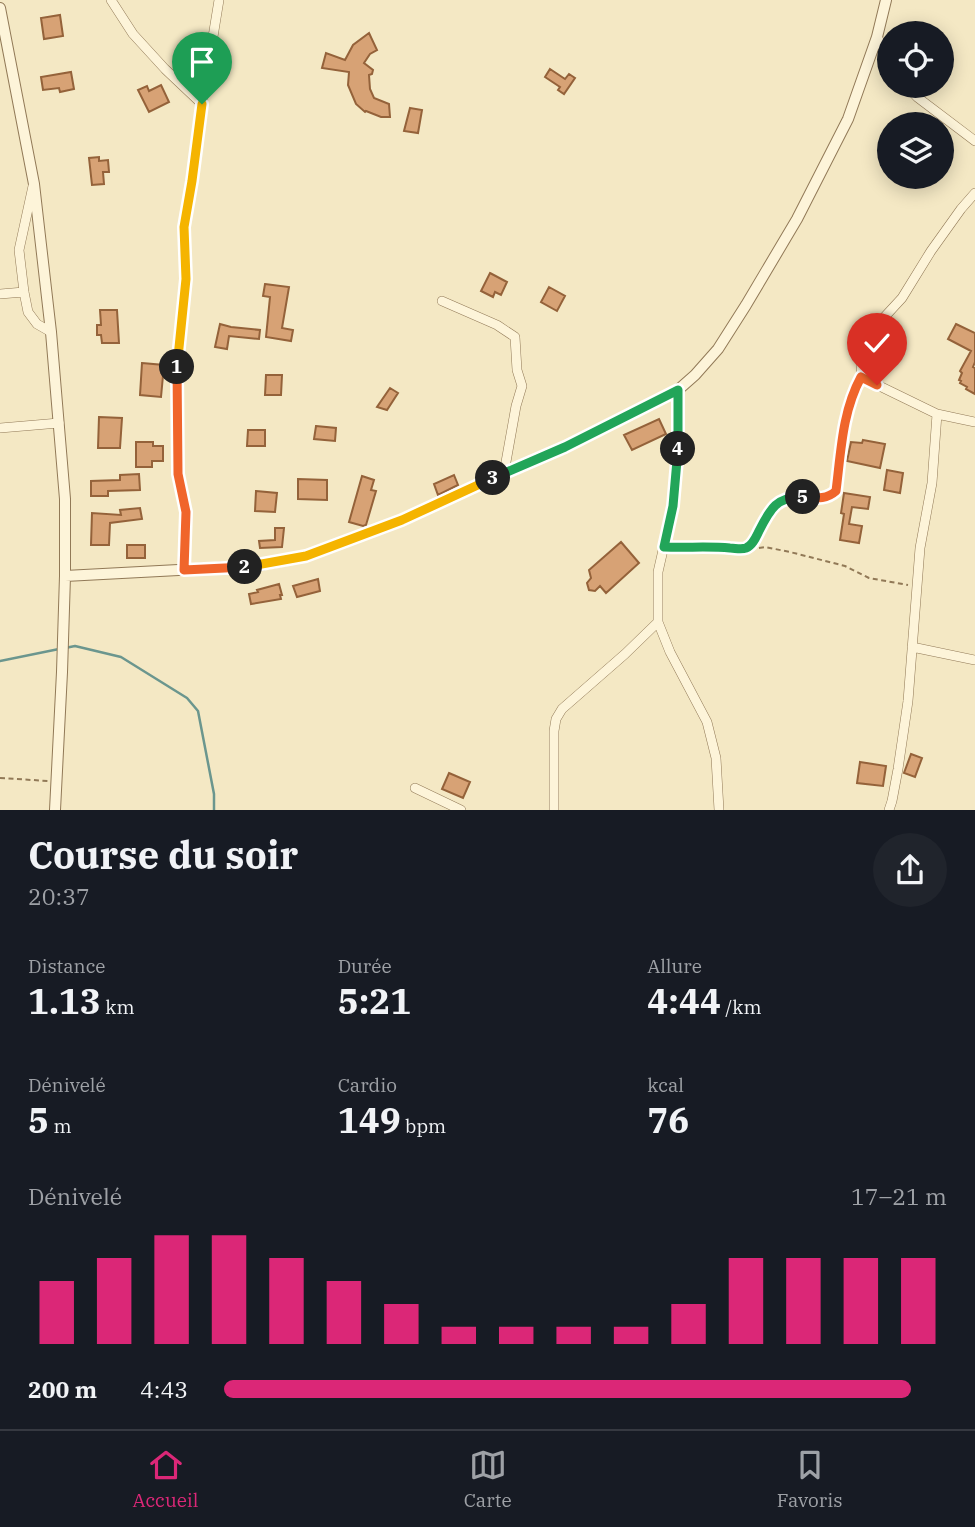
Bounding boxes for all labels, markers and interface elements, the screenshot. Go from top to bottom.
map controls [877,21,954,189]
button: locate [877,21,954,98]
pin [172,32,232,104]
icon: arrive [183,43,221,81]
button: layers [877,112,954,189]
pin [847,313,907,385]
icon: check [858,324,896,362]
pin: 1 [160,350,194,384]
text: 1 [171,354,182,378]
pin: 4 [660,432,696,466]
text: 4 [672,436,683,460]
pin: 3 [476,461,510,496]
text: 3 [487,465,498,489]
pin: 5 [786,480,820,514]
text: 5 [797,484,808,508]
pin: 2 [228,550,262,584]
text: 2 [239,554,250,578]
text: Course du soir [28,830,298,879]
button: share [873,833,947,907]
text: 20:37 [28,881,90,911]
text: Distance [28,954,106,978]
text: Durée [338,954,392,978]
text: Allure [647,954,702,978]
text: 1.13 [28,978,101,1024]
text: 5:21 [338,978,411,1024]
text: 4:44 [647,978,721,1024]
text: km [101,995,135,1019]
text: /km [721,995,762,1019]
text: Dénivelé [28,1073,106,1097]
text: Cardio [338,1073,397,1097]
text: kcal [647,1073,684,1097]
text: 5 [28,1097,49,1143]
text: 149 [338,1097,401,1143]
text: 76 [647,1097,689,1143]
text: m [49,1114,72,1138]
text: bpm [401,1114,446,1138]
text: Dénivelé [28,1181,122,1211]
text: 17–21 m [851,1181,947,1211]
text: 200 m [28,1374,97,1404]
text: 4:43 [140,1374,188,1404]
tab: Accueil [133,1446,199,1512]
tab: Carte [464,1446,512,1512]
tab: Favoris [777,1446,842,1512]

